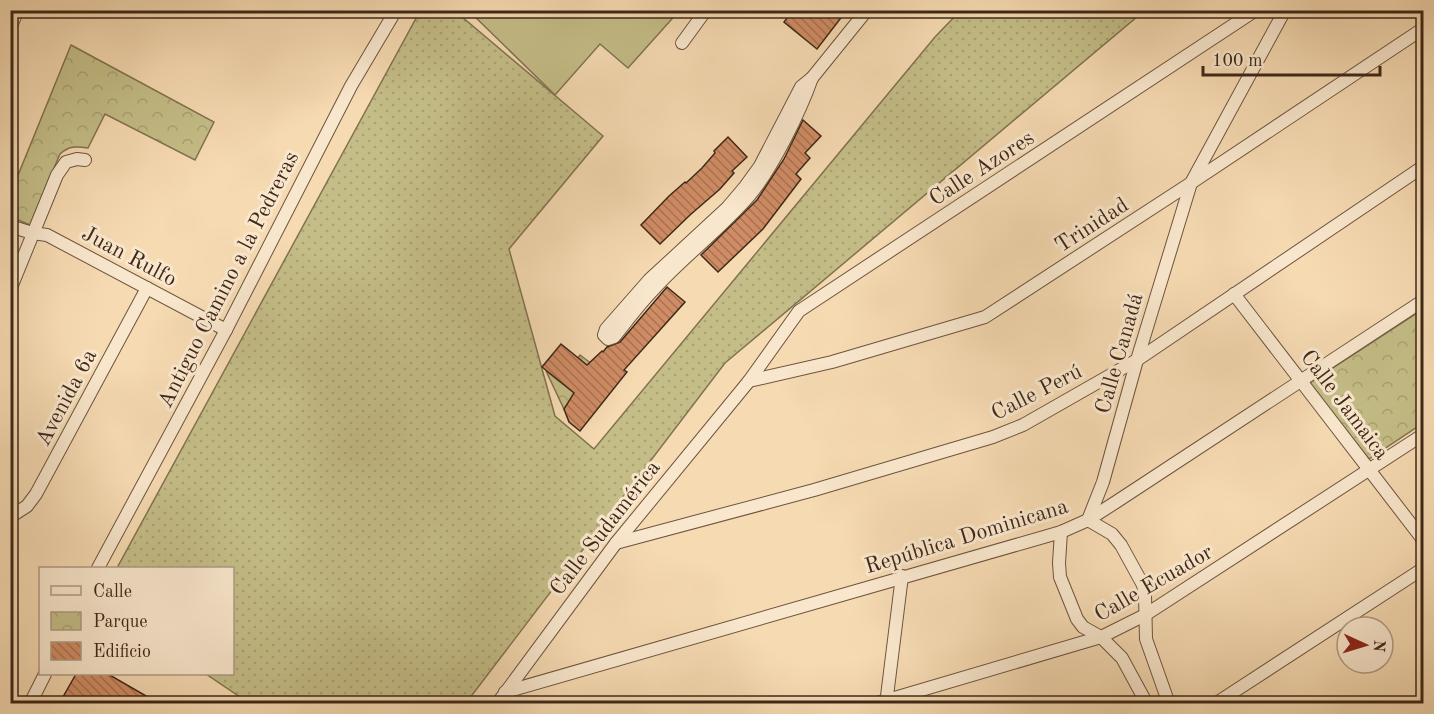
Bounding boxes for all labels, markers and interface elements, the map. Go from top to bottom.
scale bar [1203,39,1380,77]
text: 100 m [1212,52,1263,70]
street label: Calle Azores [926,127,1038,211]
street label: Antiguo Camino a la Pedreras [154,148,303,412]
street label: Trinidad [1052,194,1133,257]
street label: Juan Rulfo [78,223,180,291]
street label: Calle Canadá [1092,291,1148,416]
street label: Avenida 6a [32,346,101,450]
street label: Calle Jamaica [1296,346,1393,464]
street label: Calle Perú [988,361,1086,425]
street label: Calle Sudamérica [546,457,665,600]
street label: República Dominicana [862,495,1071,578]
street label: Calle Ecuador [1091,541,1217,626]
legend [39,567,234,675]
text: Calle [93,583,132,601]
text: Parque [93,613,148,631]
north arrow [1335,615,1395,675]
text: N [1370,639,1386,653]
text: Edificio [93,643,151,661]

